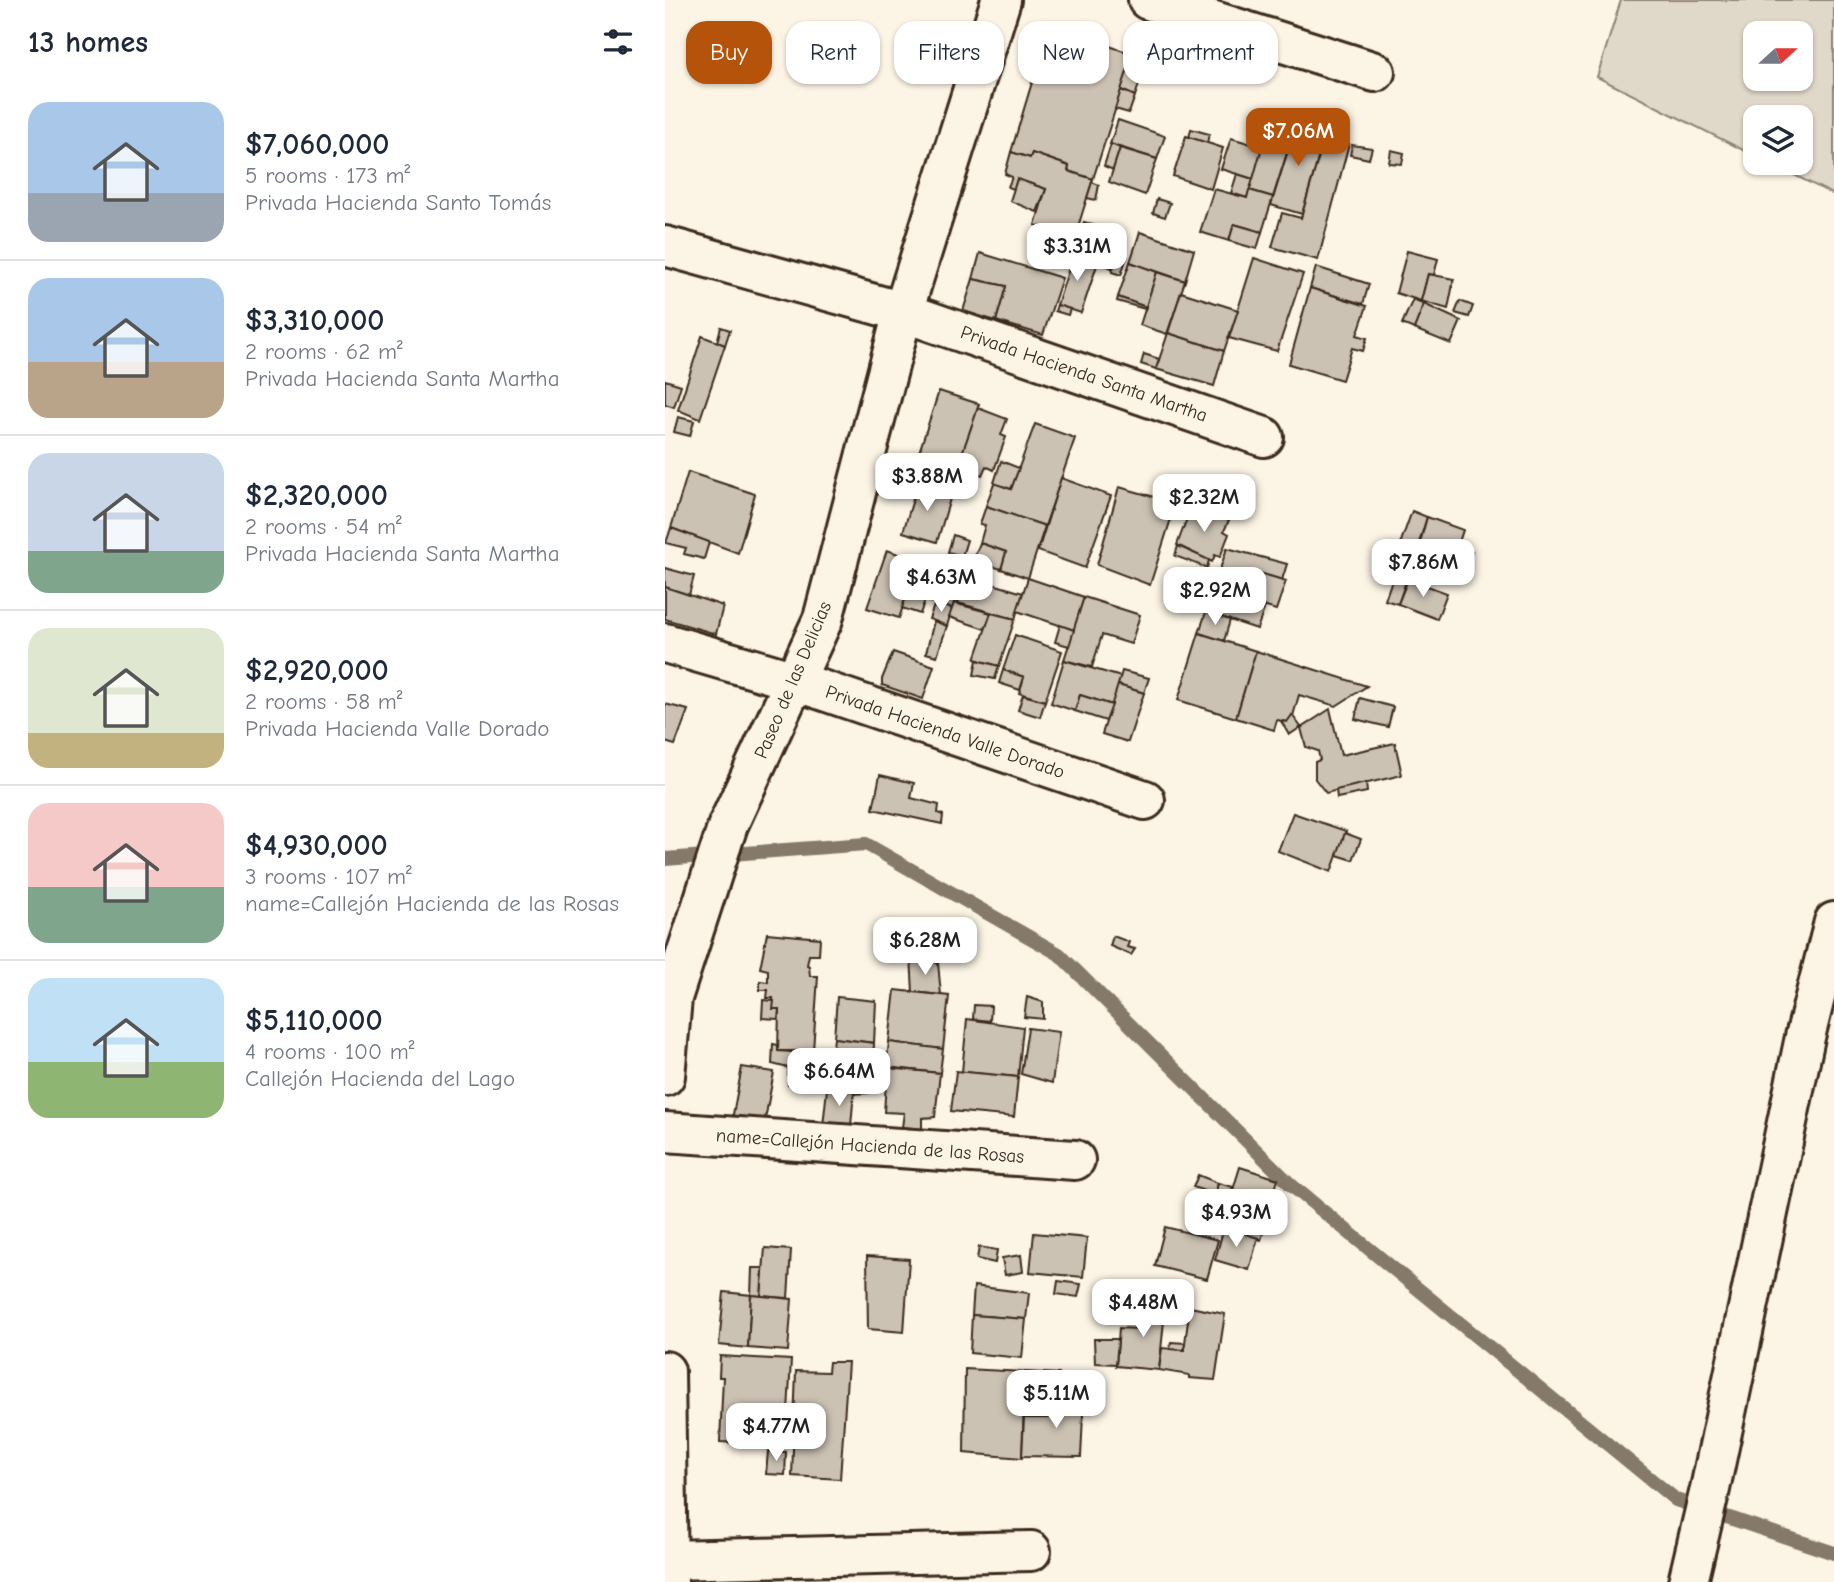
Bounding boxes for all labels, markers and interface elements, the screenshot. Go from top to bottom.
chip: Buy [686,21,772,84]
chip: Rent [786,21,880,84]
chip: Filters [894,21,1004,84]
chip: New [1018,21,1109,84]
chip: Apartment [1123,21,1278,84]
north arrow [1743,21,1813,91]
map controls [1743,21,1813,175]
icon: filters [599,23,637,61]
text: 13 homes [28,25,148,60]
button: layers [1743,105,1813,175]
pin: $7.06M [1241,108,1355,168]
text: $7.06M [1262,117,1334,144]
text: $7,060,000 [245,127,390,162]
icon: home [84,130,168,214]
text: 5 rooms · 173 m² [245,162,410,189]
text: Privada Hacienda Santo Tomás [245,189,551,216]
pin: $3.31M [1020,224,1134,283]
text: $3.31M [1043,232,1111,259]
text: $3,310,000 [245,303,385,338]
icon: home [84,306,168,390]
street label: Privada Hacienda Santa Martha [958,321,1210,427]
text: 2 rooms · 62 m² [245,338,403,365]
text: Privada Hacienda Santa Martha [245,365,560,392]
pin: $3.88M [870,454,984,513]
text: $3.88M [891,462,963,489]
pin: $2.32M [1147,475,1261,534]
text: $2,320,000 [245,478,388,513]
icon: home [84,481,168,565]
text: $2.32M [1169,483,1239,510]
text: 2 rooms · 54 m² [245,513,402,540]
text: Privada Hacienda Santa Martha [245,540,560,567]
pin: $7.86M [1366,540,1480,599]
text: $7.86M [1388,548,1458,575]
pin: $4.63M [884,554,998,614]
text: $4.63M [906,563,976,590]
pin: $2.92M [1158,568,1272,627]
text: $2.92M [1179,576,1251,603]
street label: Paseo de las Delicias [750,598,836,762]
text: $2,920,000 [245,653,389,688]
icon: home [84,656,168,740]
street label: Privada Hacienda Valle Dorado [822,681,1068,783]
text: 2 rooms · 58 m² [245,688,403,715]
text: Privada Hacienda Valle Dorado [245,715,550,742]
text: $4,930,000 [245,828,388,863]
icon: home [84,831,168,915]
text: 3 rooms · 107 m² [245,863,412,890]
text: name=Callejón Hacienda de las Rosas [245,890,619,917]
pin: $6.28M [868,918,982,977]
text: $6.28M [889,926,961,953]
text: $5,110,000 [245,1003,383,1038]
icon: home [84,1006,168,1090]
text: 4 rooms · 100 m² [245,1038,414,1065]
pin: $6.64M [782,1048,896,1108]
text: $6.64M [803,1057,875,1084]
text: Callejón Hacienda del Lago [245,1065,515,1092]
street label: name=Callejón Hacienda de las Rosas [715,1124,1025,1168]
pin: $4.93M [1179,1190,1293,1249]
text: $4.93M [1201,1198,1271,1225]
pin: $4.48M [1086,1280,1200,1339]
text: $4.48M [1108,1288,1178,1315]
pin: $5.11M [999,1370,1113,1430]
text: $5.11M [1023,1379,1089,1406]
pin: $4.77M [719,1404,833,1463]
text: $4.77M [742,1412,810,1439]

